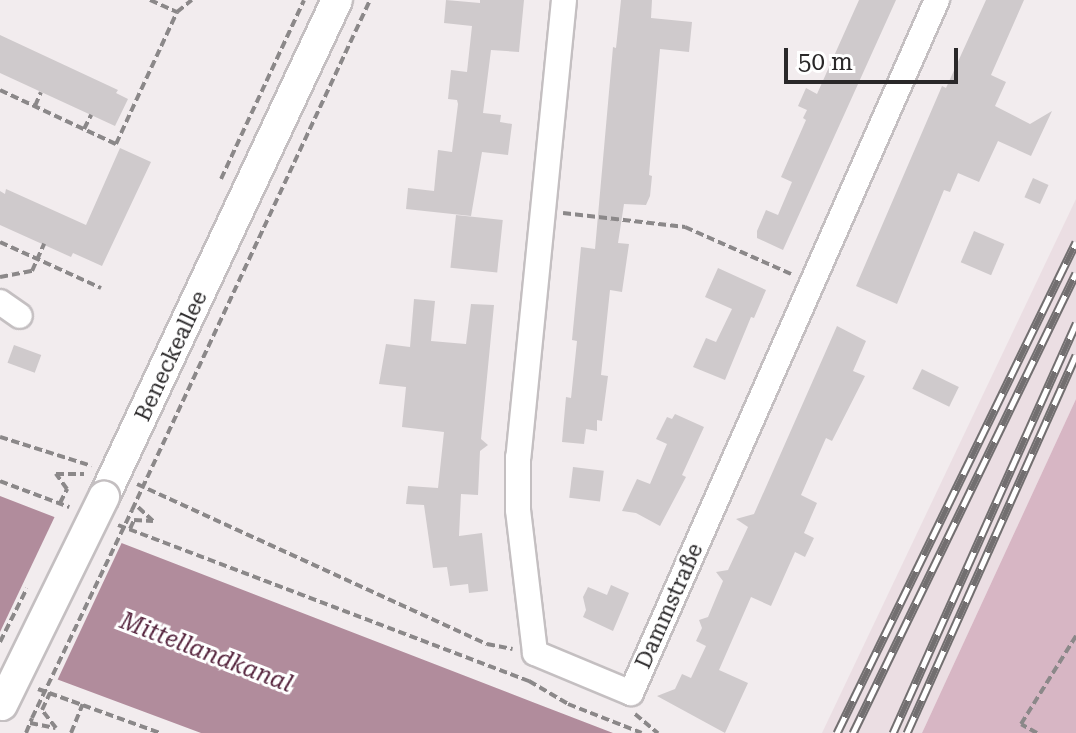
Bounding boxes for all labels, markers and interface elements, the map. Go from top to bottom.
scale bar [788,32,962,82]
text: 50 m [798,48,853,76]
street label: Beneckeallee [129,287,213,425]
street label: Dammstraße [630,539,708,673]
water label: Mittellandkanal [116,607,296,699]

